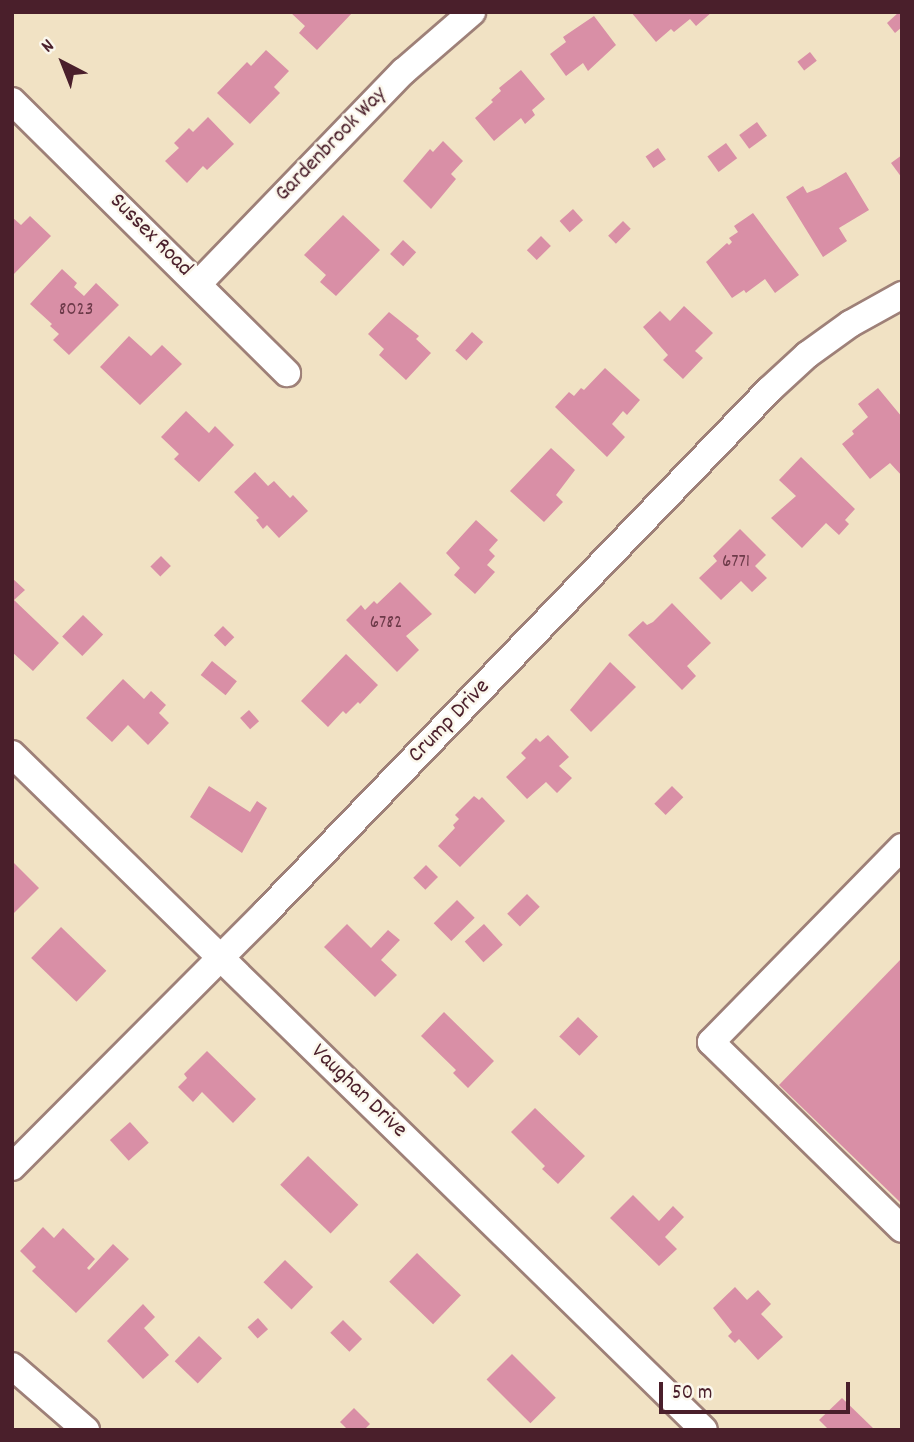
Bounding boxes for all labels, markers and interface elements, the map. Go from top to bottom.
north arrow [28,28,98,98]
text: N [36,34,61,60]
street label: Gardenbrook Way [270,82,394,208]
street label: Sussex Road [103,189,197,283]
house number: 8023 [59,300,93,322]
house number: 6771 [722,552,750,574]
house number: 6782 [370,613,402,635]
street label: Crump Drive [403,674,497,770]
street label: Vaughan Drive [304,1039,412,1145]
scale bar [662,1368,853,1412]
text: 50 m [672,1379,712,1409]

